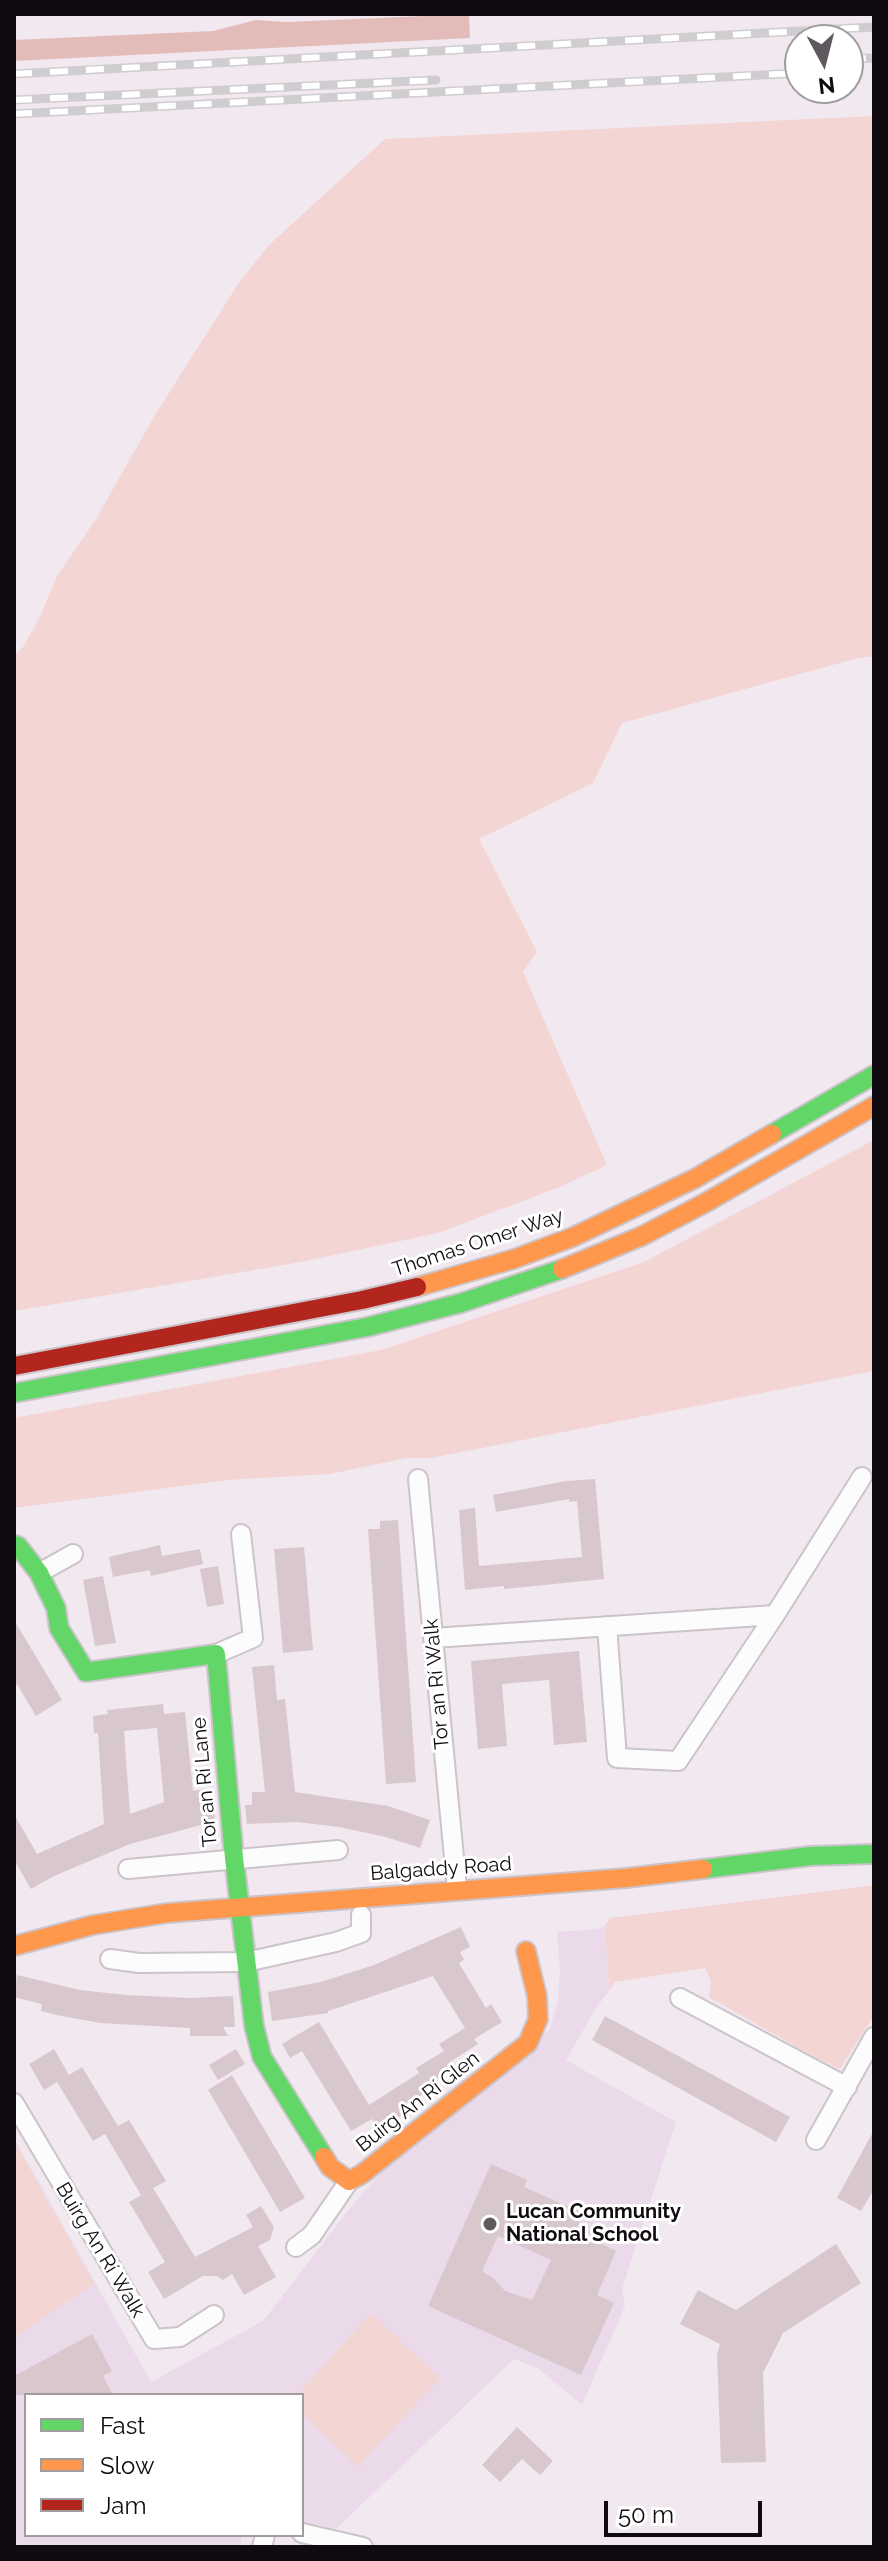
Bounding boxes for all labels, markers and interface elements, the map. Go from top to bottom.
north arrow [784,24,864,104]
text: N [817,72,837,100]
street label: Thomas Omer Way [390,1204,566,1282]
street label: Tor an Rí Walk [419,1618,455,1750]
street label: Tor an Rí Lane [187,1716,223,1848]
street label: Balgaddy Road [369,1852,513,1886]
street label: Buirg An Rí Glen [352,2046,484,2158]
street label: Buirg An Rí Walk [50,2178,150,2322]
place label: Lucan Community National School [506,2200,681,2247]
marker: Lucan Community National School [481,2215,499,2233]
legend [24,2393,304,2537]
text: Fast [100,2411,145,2440]
text: Slow [100,2451,154,2480]
scale bar [608,2485,766,2535]
text: Jam [100,2491,146,2520]
text: 50 m [618,2500,674,2529]

